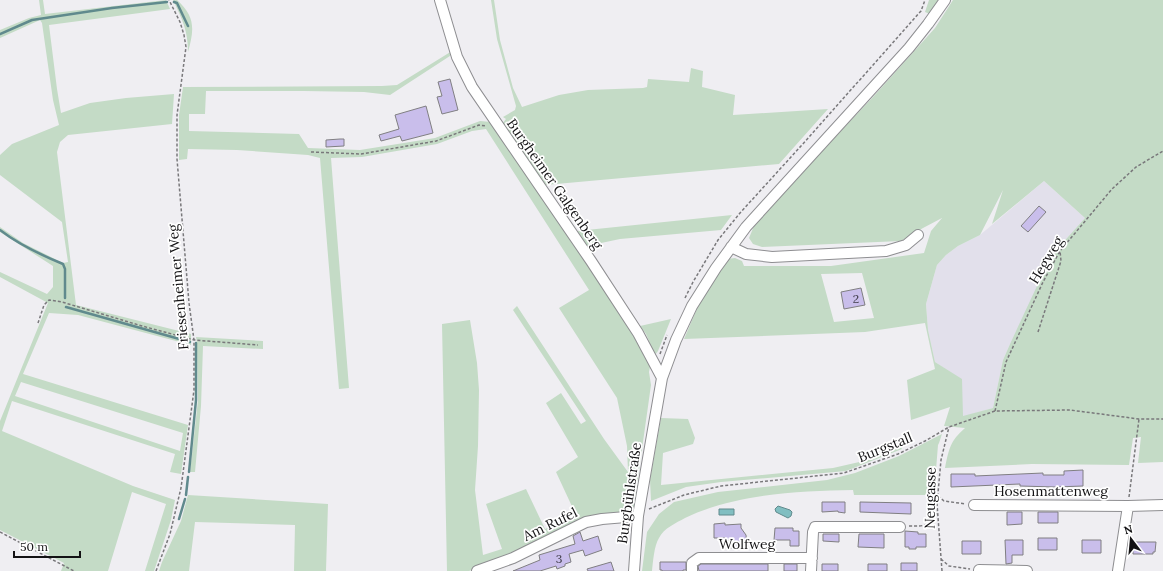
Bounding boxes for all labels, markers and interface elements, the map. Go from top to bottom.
street label: Burgheimer Galgenberg [503,115,607,253]
street label: Friesenheimer Weg [164,223,192,351]
street label: Hegweg [1025,233,1067,287]
house number: 2 [853,291,859,306]
street label: Burgstall [855,428,915,466]
street label: Burgbühlstraße [613,441,645,545]
street label: Neugasse [920,466,940,529]
street label: Hosenmattenweg [994,482,1108,500]
street label: Am Rufel [519,503,580,545]
north arrow [1111,519,1151,559]
text: N [1122,521,1135,537]
scale bar [14,533,80,559]
street label: Wolfweg [719,535,776,553]
text: 50 m [20,539,48,554]
house number: 3 [556,551,563,566]

